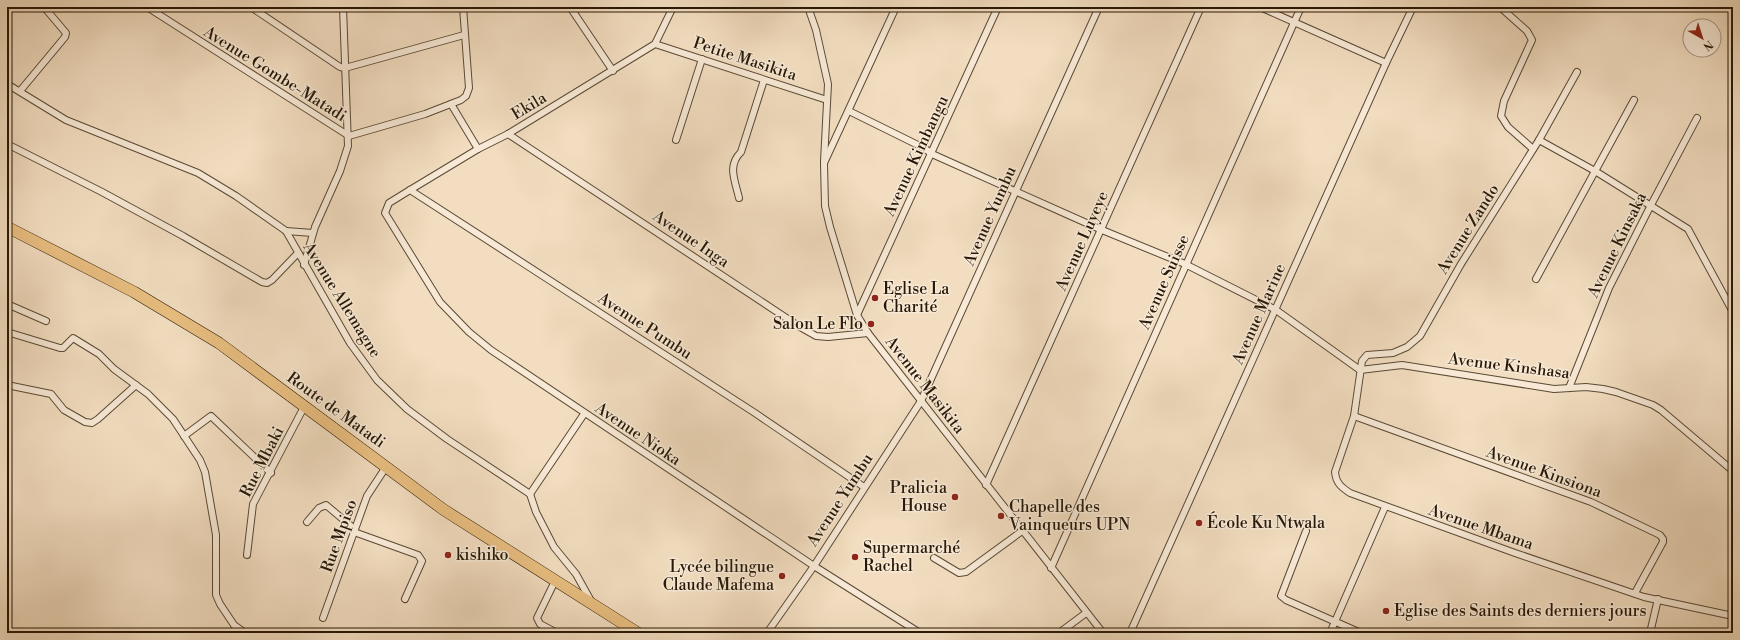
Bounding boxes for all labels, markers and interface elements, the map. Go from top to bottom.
north arrow [1682,18,1722,58]
street label: Avenue Gombe-Matadi [199,21,350,126]
street label: Petite Masikita [691,33,800,85]
text: N [1700,37,1715,53]
street label: Ekila [508,87,551,124]
street label: Avenue Kimbangu [879,92,953,221]
street label: Avenue Yumbu [959,163,1021,270]
street label: Avenue Zando [1432,180,1504,278]
street label: Avenue Luyeye [1051,188,1113,295]
street label: Avenue Kinsaka [1582,188,1651,302]
street label: Avenue Inga [648,206,734,272]
street label: Avenue Suisse [1134,231,1194,333]
street label: Avenue Allemagne [298,238,386,362]
street label: Avenue Marine [1227,260,1290,368]
place label: Eglise La Charité [883,279,950,317]
street label: Avenue Pumbu [593,288,696,364]
marker: Eglise La Charité [870,293,880,303]
place label: Salon Le Flo [773,314,863,334]
marker: Salon Le Flo [866,319,876,329]
street label: Avenue Masikita [880,332,970,438]
street label: Avenue Kinshasa [1446,349,1572,383]
street label: Route de Matadi [283,368,389,452]
street label: Avenue Nioka [590,397,685,471]
street label: Rue Mbaki [236,423,288,501]
street label: Avenue Kinsiona [1483,441,1605,502]
street label: Avenue Yumbu [802,450,877,551]
place label: Pralicia House [890,478,948,516]
marker: Pralicia House [950,492,960,502]
street label: Rue Mpiso [317,497,361,575]
place label: Chapelle des Vainqueurs UPN [1008,497,1130,535]
street label: Avenue Mbama [1425,499,1537,555]
marker: Chapelle des Vainqueurs UPN [996,511,1006,521]
place label: École Ku Ntwala [1207,511,1326,533]
marker: École Ku Ntwala [1194,518,1204,528]
place label: Supermarché Rachel [863,538,960,576]
place label: kishiko [456,545,509,565]
marker: kishiko [443,550,453,560]
marker: Supermarché Rachel [850,552,860,562]
place label: Lycée bilingue Claude Mafema [663,557,775,595]
marker: Lycée bilingue Claude Mafema [777,571,787,581]
place label: Eglise des Saints des derniers jours [1394,601,1647,621]
marker: Eglise des Saints des derniers jours [1381,606,1391,616]

